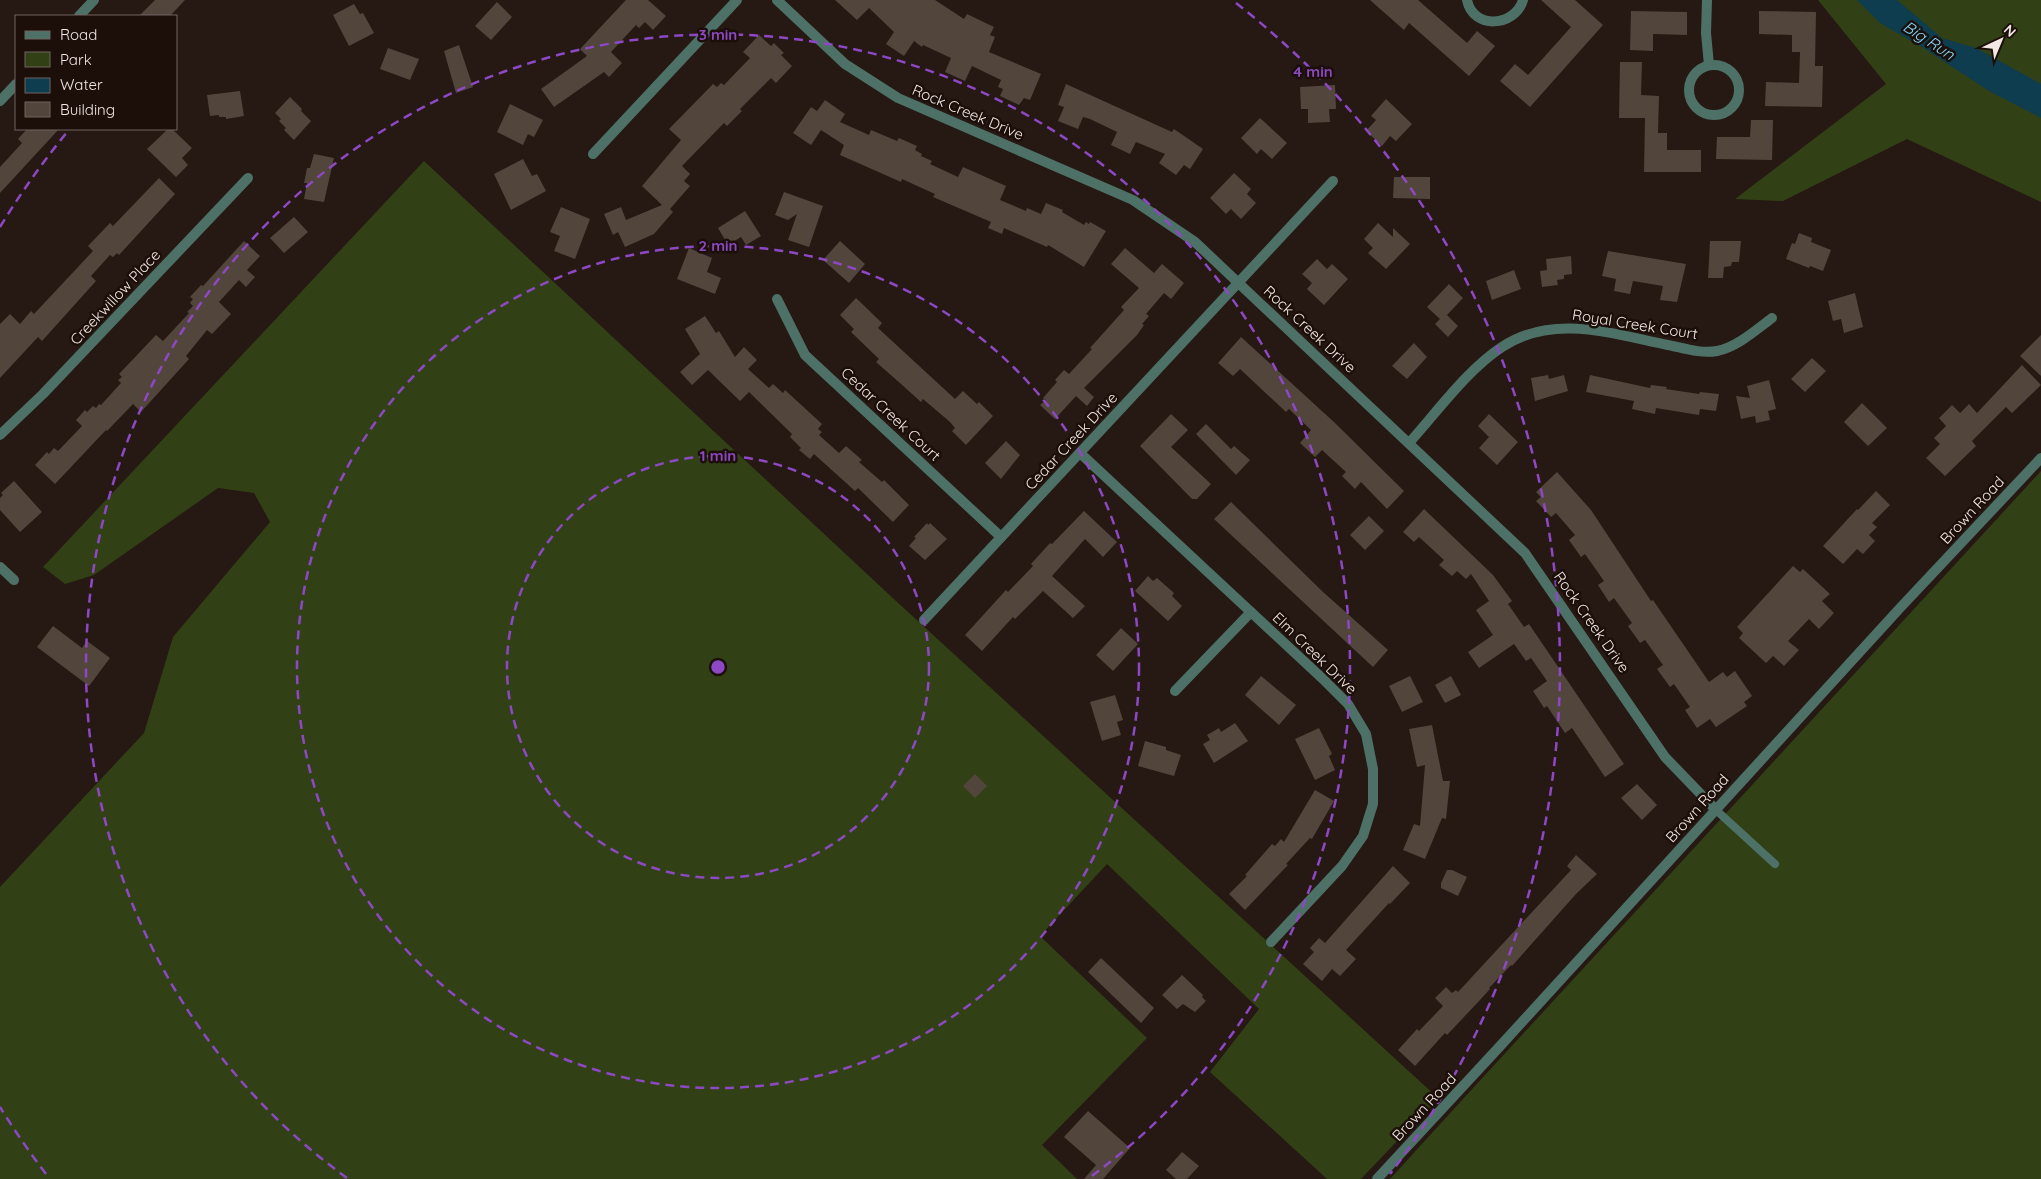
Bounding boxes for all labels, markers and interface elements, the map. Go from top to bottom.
legend [15,15,178,130]
north arrow [1976,15,2026,65]
water label: Big Run [1900,16,1959,64]
text: N [2000,21,2020,41]
text: Road [60,25,97,44]
text: 3 min [699,25,737,44]
text: Park [60,50,92,69]
text: 4 min [1293,62,1333,81]
text: Water [60,75,103,94]
street label: Rock Creek Drive [909,80,1027,144]
text: Building [60,100,115,119]
text: 2 min [698,236,738,255]
street label: Creekwillow Place [66,245,164,349]
street label: Rock Creek Drive [1260,281,1360,377]
street label: Royal Creek Court [1571,305,1699,343]
street label: Cedar Creek Court [837,363,945,465]
street label: Cedar Creek Drive [1021,388,1121,494]
text: 1 min [700,446,736,465]
street label: Brown Road [1936,472,2008,548]
street label: Rock Creek Drive [1550,568,1634,676]
street label: Elm Creek Drive [1269,608,1361,698]
centre of rings [709,658,727,676]
street label: Brown Road [1661,770,1733,846]
street label: Brown Road [1388,1069,1460,1145]

